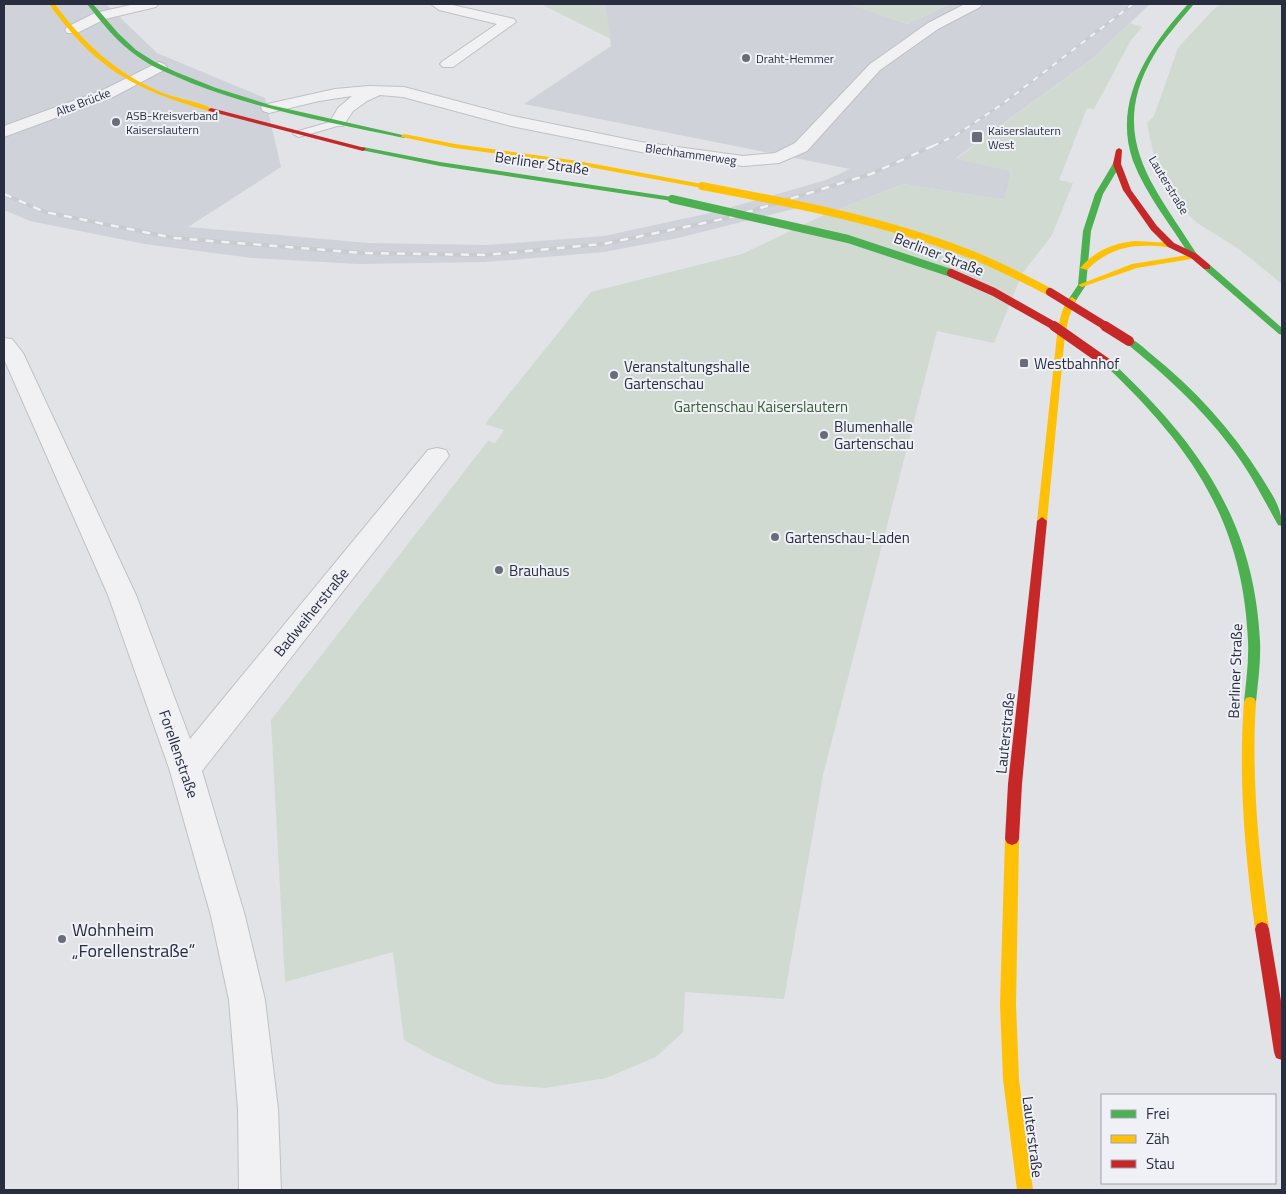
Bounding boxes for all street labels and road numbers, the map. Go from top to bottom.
street label: Alte Brücke [53,83,113,121]
street label: Blechhammerweg [644,138,738,170]
street label: Berliner Straße [493,145,591,181]
street label: Lauterstraße [1144,152,1194,218]
street label: Berliner Straße [891,226,987,282]
street label: Badweiherstraße [268,562,354,662]
street label: Berliner Straße [1222,623,1248,719]
street label: Lauterstraße [989,691,1021,775]
street label: Forellenstraße [153,707,205,801]
street label: Lauterstraße [1017,1095,1049,1179]

